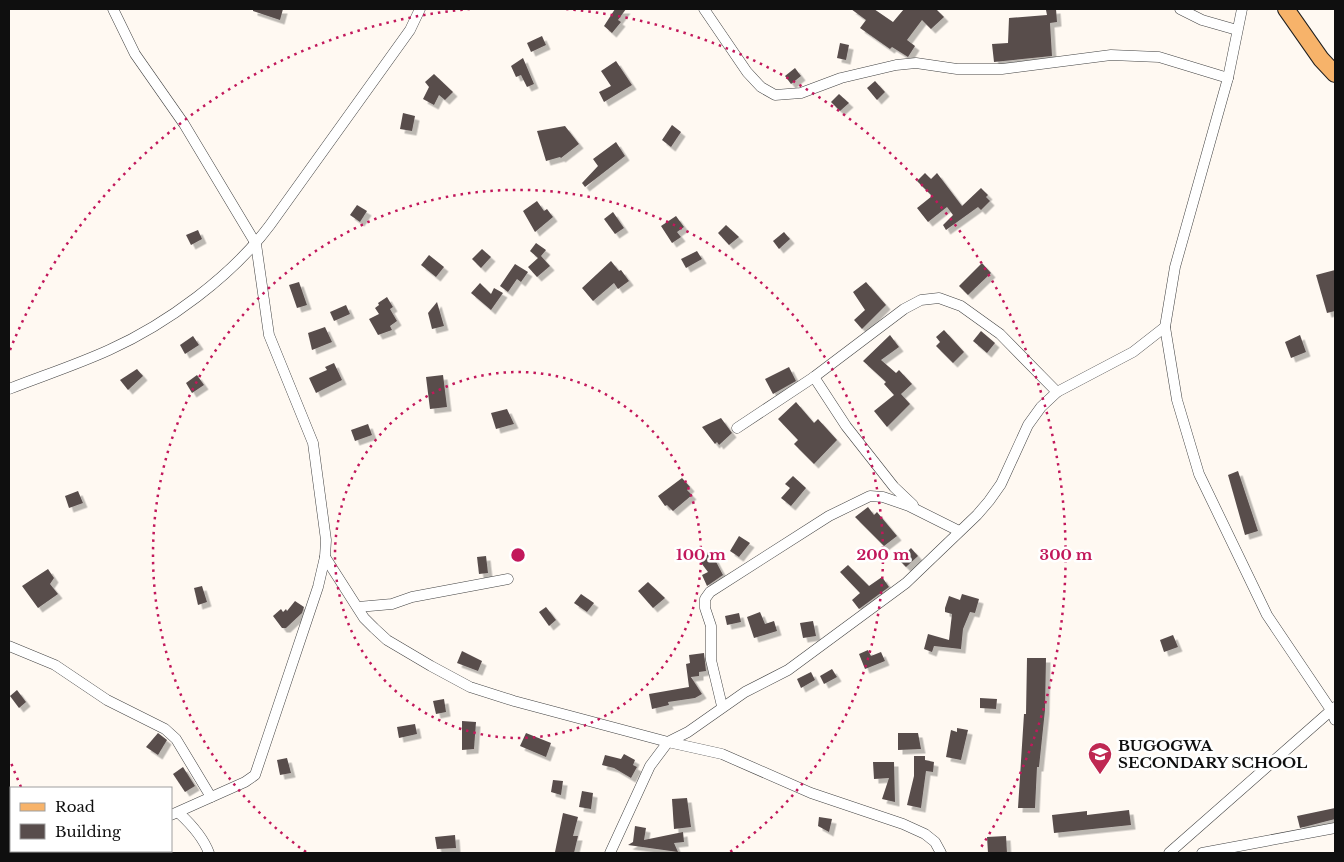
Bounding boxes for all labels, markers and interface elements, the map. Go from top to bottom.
text: 100 m [676,545,726,564]
text: 200 m [857,545,910,564]
text: 300 m [1040,545,1093,564]
centre of rings [509,546,527,564]
place label: BUGOGWA SECONDARY SCHOOL [1118,736,1308,772]
school or university icon: BUGOGWA SECONDARY SCHOOL [1087,741,1113,775]
legend [10,787,172,852]
text: Road [55,797,95,816]
text: Building [55,822,122,841]

